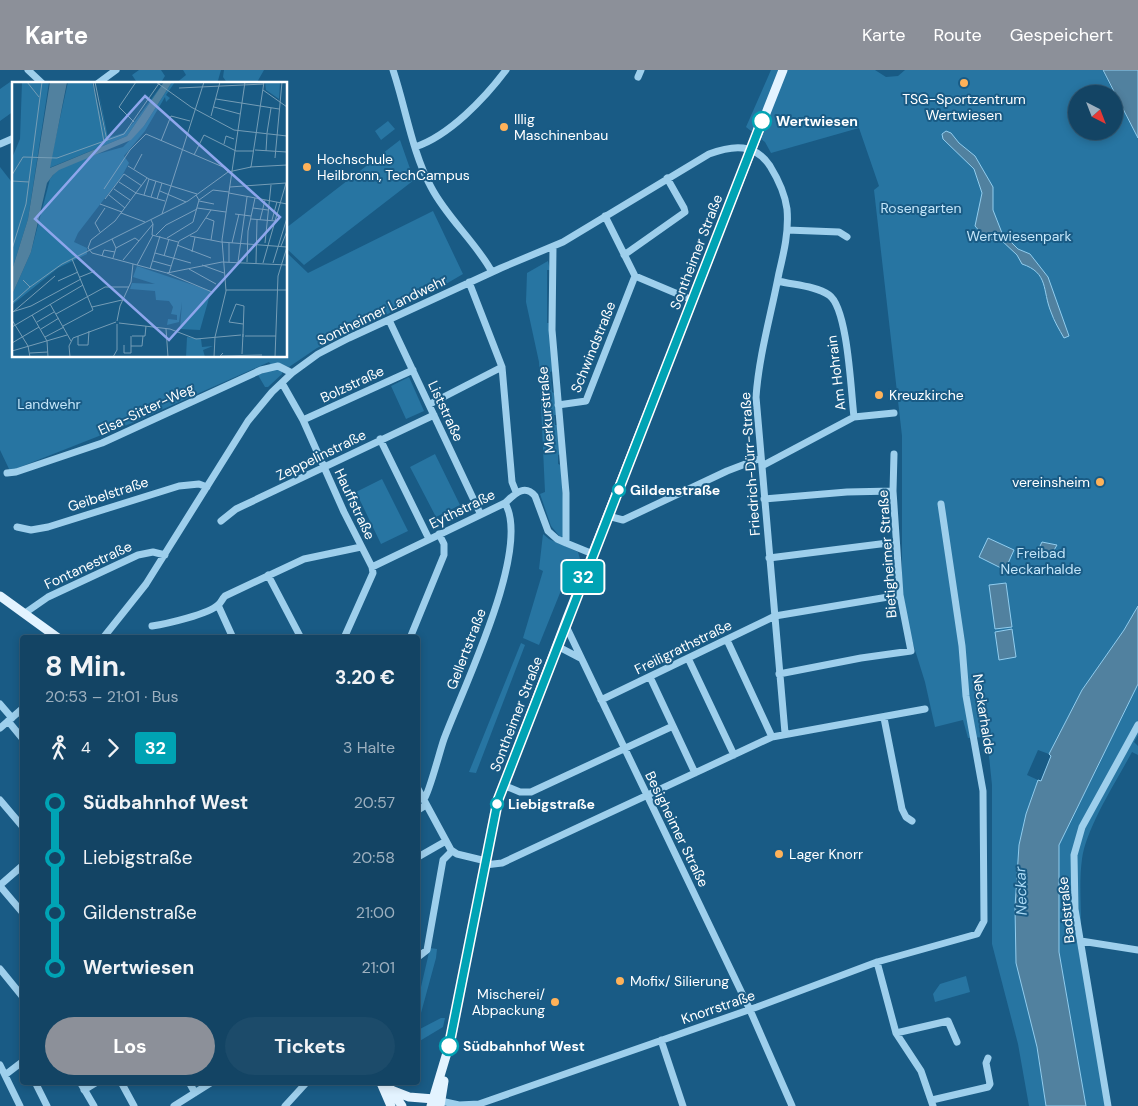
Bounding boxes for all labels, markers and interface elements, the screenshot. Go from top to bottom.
text: Karte [25,20,88,51]
text: Karte [862,23,906,47]
text: Route [934,23,982,47]
text: Gespeichert [1010,23,1113,47]
marker: TSG-Sportzentrum Wertwiesen [958,77,970,89]
inset map [12,82,288,358]
north arrow [1068,85,1122,140]
map controls [1068,85,1123,140]
place label: TSG-Sportzentrum Wertwiesen [902,90,1026,124]
place label: Illig Maschinenbau [514,110,608,144]
marker: Wertwiesen [752,111,772,131]
place label: Wertwiesen [776,112,858,130]
marker: Illig Maschinenbau [498,121,510,133]
place label: Hochschule Heilbronn, TechCampus [317,150,470,184]
marker: Hochschule Heilbronn, TechCampus [301,161,313,173]
street label: Sontheimer Straße [666,192,726,312]
park label: Rosengarten [880,199,962,217]
park label: Wertwiesenpark [966,227,1072,245]
street label: Sontheimer Landwehr [314,271,450,349]
street label: Schwindstraße [566,299,620,395]
street label: Am Hohrain [822,334,850,412]
street label: Bolzstraße [317,361,387,407]
street label: Merkurstraße [533,366,559,454]
street label: Liststraße [424,378,468,444]
street label: Elsa-Sitter-Weg [95,379,197,439]
place label: Kreuzkirche [889,386,964,404]
marker: Kreuzkirche [873,389,885,401]
street label: Friedrich-Dürr-Straße [736,392,764,536]
park label: Landwehr [17,395,81,413]
street label: Zeppelinstraße [273,426,369,484]
street label: Hauffstraße [331,466,379,542]
street label: Geibelstraße [65,472,151,516]
place label: vereinsheim [1012,473,1090,491]
marker: vereinsheim [1094,476,1106,488]
place label: Gildenstraße [630,481,720,499]
marker: Gildenstraße [612,483,626,497]
street label: Eythstraße [426,485,498,533]
street label: Bietigheimer Straße [874,489,900,619]
street label: Fontanestraße [41,537,135,593]
park label: Freibad Neckarhalde [1001,544,1082,578]
line badge: 32 [560,561,606,593]
text: 32 [572,565,594,589]
street label: Gellertstraße [442,606,490,692]
street label: Freiligrathstraße [631,616,735,678]
text: 8 Min. [45,648,126,685]
street label: Sontheimer Straße [486,654,546,774]
text: 3.20 € [335,665,395,690]
street label: Neckarhalde [969,673,999,755]
text: 20:53 – 21:01 · Bus [45,686,179,707]
icon: walk [45,734,73,762]
icon: forward [99,734,127,762]
text: 32 [145,736,166,760]
text: 4 [81,737,91,758]
text: 3 Halte [343,737,395,758]
street label: Besigheimer Straße [641,768,713,890]
text: Südbahnhof West [83,790,248,815]
text: 20:57 [354,792,395,813]
place label: Liebigstraße [508,795,595,813]
marker: Liebigstraße [490,797,504,811]
text: Liebigstraße [83,845,192,870]
place label: Lager Knorr [789,845,863,863]
text: 20:58 [352,847,395,868]
marker: Lager Knorr [773,848,785,860]
water label: Neckar [1010,866,1032,916]
street label: Badstraße [1054,876,1078,944]
text: Gildenstraße [83,900,197,925]
text: 21:00 [356,902,395,923]
text: Wertwiesen [83,955,194,980]
text: 21:01 [362,957,395,978]
place label: Mofix/ Silierung [630,972,729,990]
marker: Mofix/ Silierung [614,975,626,987]
place label: Mischerei/ Abpackung [472,985,546,1019]
street label: Knorrstraße [679,986,757,1028]
marker: Mischerei/ Abpackung [549,996,561,1008]
button: Los [45,1017,215,1075]
button: Tickets [225,1017,395,1075]
marker: Südbahnhof West [439,1036,459,1056]
place label: Südbahnhof West [463,1037,585,1055]

